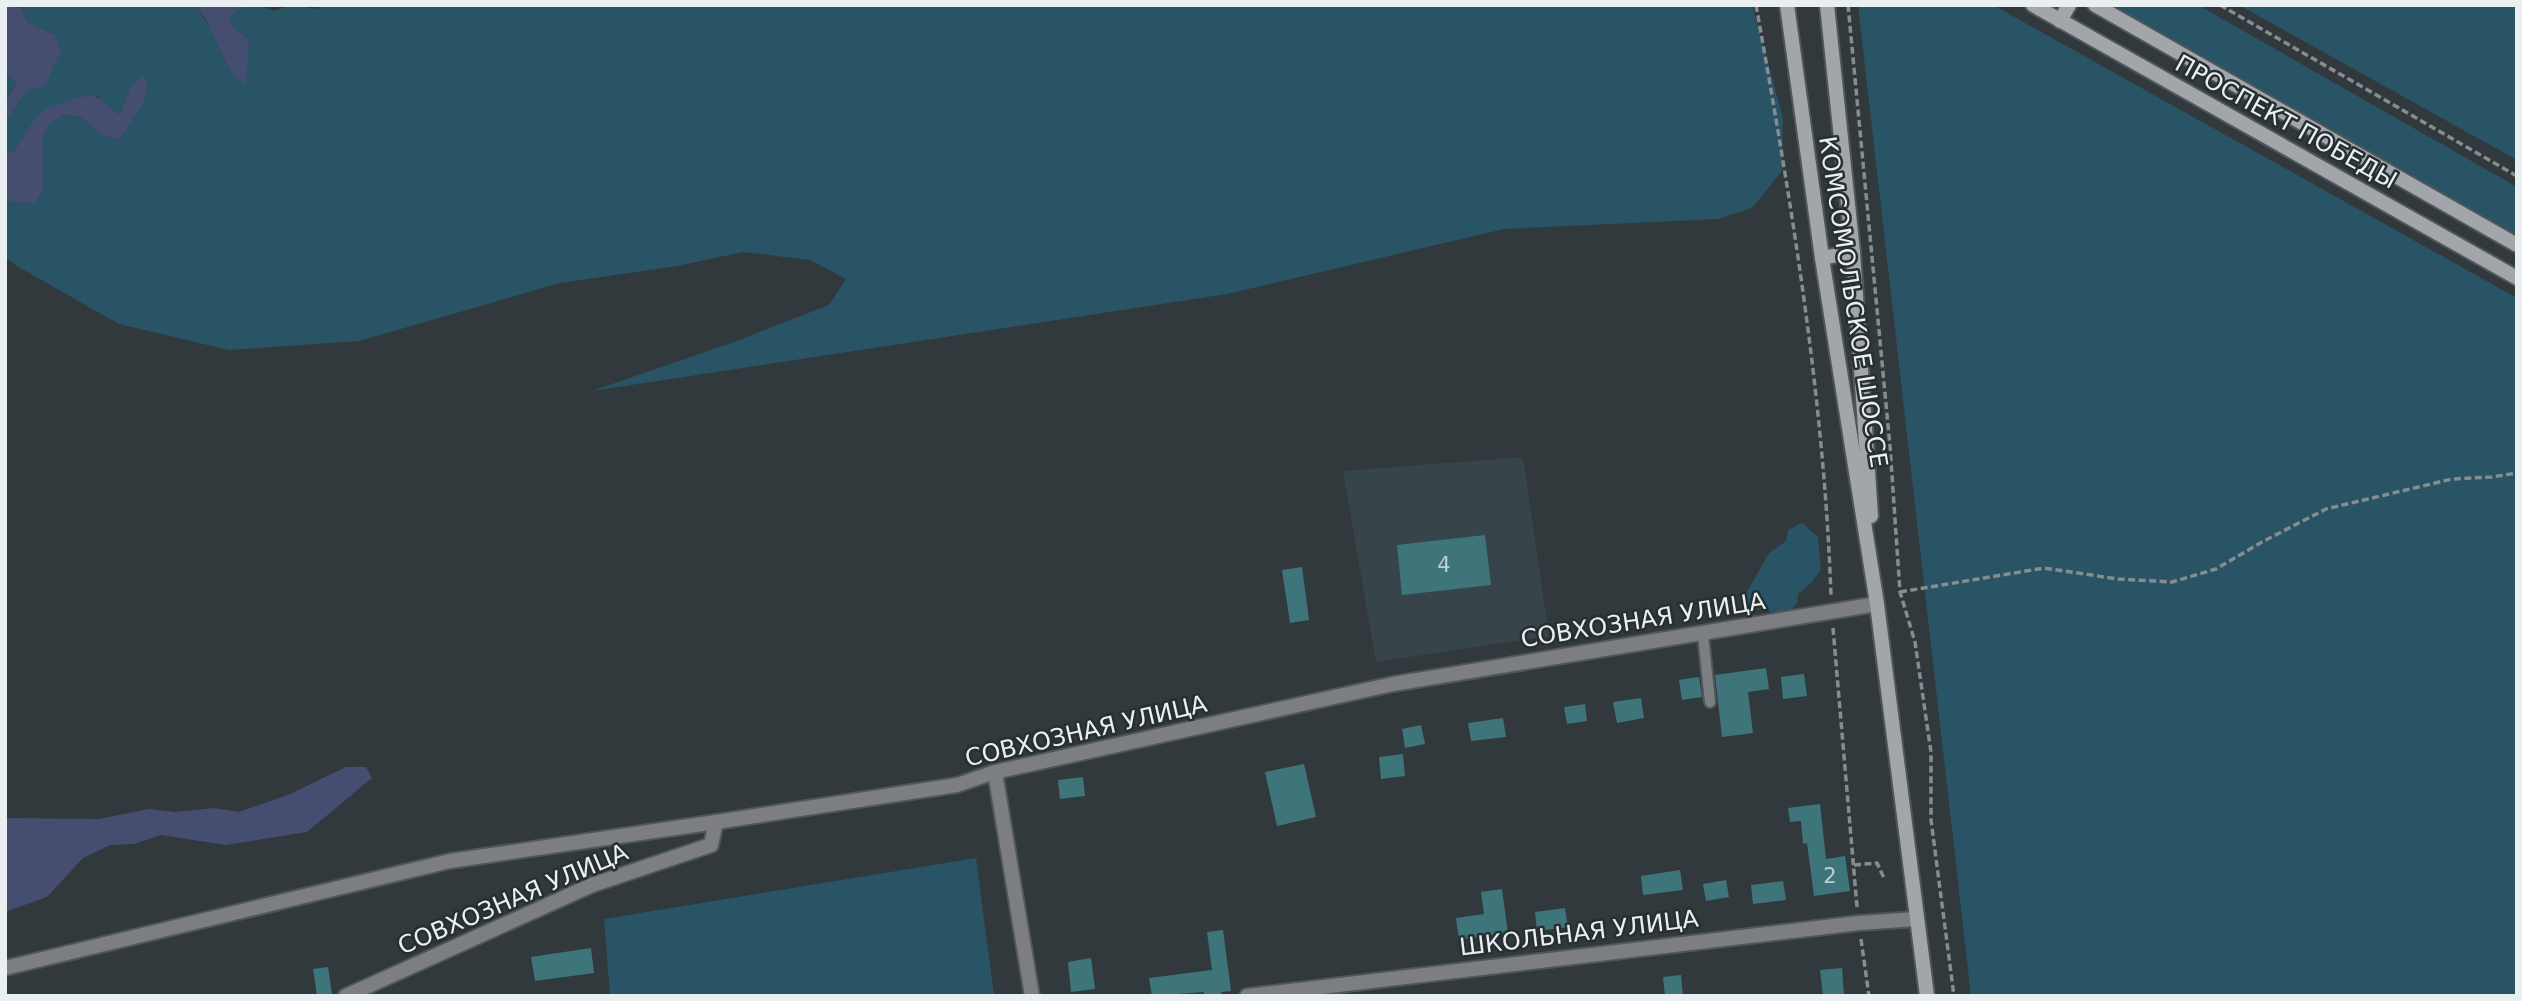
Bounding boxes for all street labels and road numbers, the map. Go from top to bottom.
street label: ПРОСПЕКТ ПОБЕДЫ [2170,49,2402,195]
street label: КОМСОМОЛЬСКОЕ ШОССЕ [1813,134,1893,470]
street label: СОВХОЗНАЯ УЛИЦА [1519,587,1768,653]
street label: СОВХОЗНАЯ УЛИЦА [962,689,1210,772]
street label: СОВХОЗНАЯ УЛИЦА [394,838,633,960]
street label: ШКОЛЬНАЯ УЛИЦА [1458,904,1701,962]

